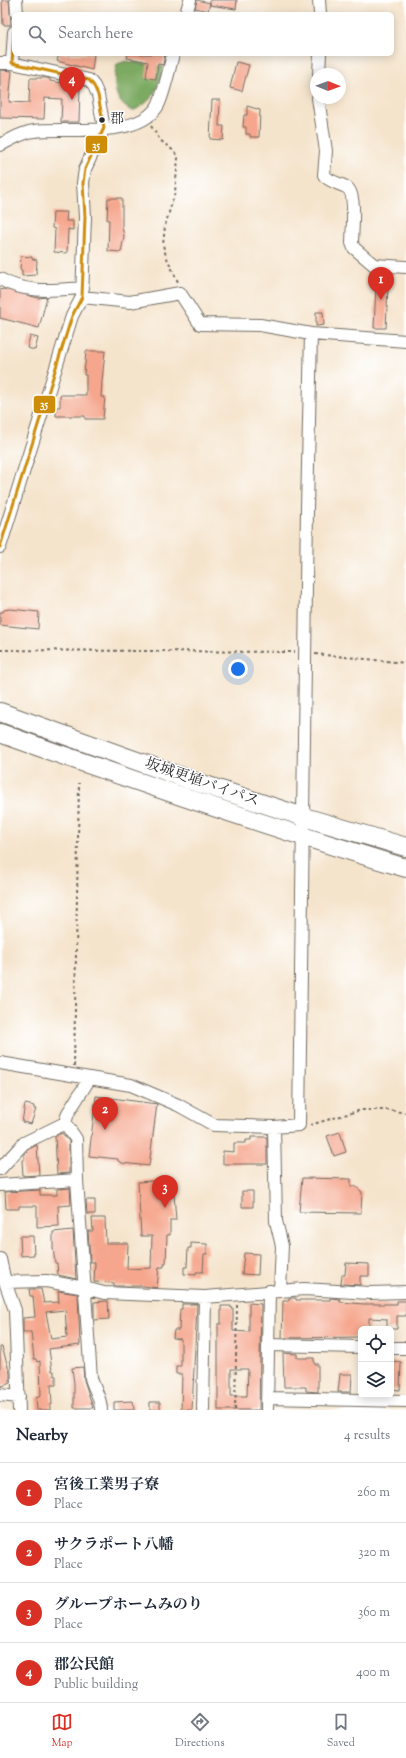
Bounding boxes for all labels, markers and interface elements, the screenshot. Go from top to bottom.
search box [12,12,394,56]
icon: search [26,23,48,45]
text: Search here [58,24,133,45]
pin: 4 [59,67,85,100]
north arrow [310,68,346,104]
place label: 郡 [110,110,124,130]
marker: 郡 [97,115,107,125]
line badge: 35 [85,135,108,154]
text: 35 [92,138,100,154]
pin: 1 [368,267,394,300]
line badge: 35 [33,395,56,414]
text: 35 [40,397,48,413]
your location [228,659,248,679]
street label: 坂城更埴バイパス [142,754,262,812]
pin: 2 [92,1097,118,1130]
pin: 3 [152,1175,178,1208]
map controls [358,1326,394,1398]
button: locate [358,1326,394,1362]
button: layers [358,1362,394,1398]
text: Nearby [16,1424,68,1448]
text: 4 results [344,1427,390,1445]
text: 宮後工業男子寮 [54,1475,159,1496]
text: 1 [27,1484,31,1502]
text: 260 m [357,1484,390,1502]
text: Place [54,1496,83,1514]
text: サクラポート八幡 [54,1535,173,1556]
text: 2 [26,1544,32,1562]
text: 320 m [358,1544,390,1562]
text: Place [54,1556,83,1574]
text: グループホームみのり [54,1595,203,1616]
text: 3 [26,1604,32,1622]
text: 360 m [358,1604,390,1622]
text: Place [54,1616,83,1634]
text: 郡公民館 [54,1655,114,1676]
text: 4 [26,1664,32,1682]
text: 400 m [356,1664,390,1682]
text: Public building [54,1676,138,1694]
tab: Map [51,1711,73,1751]
tab: Directions [175,1711,225,1751]
tab: Saved [327,1711,355,1751]

